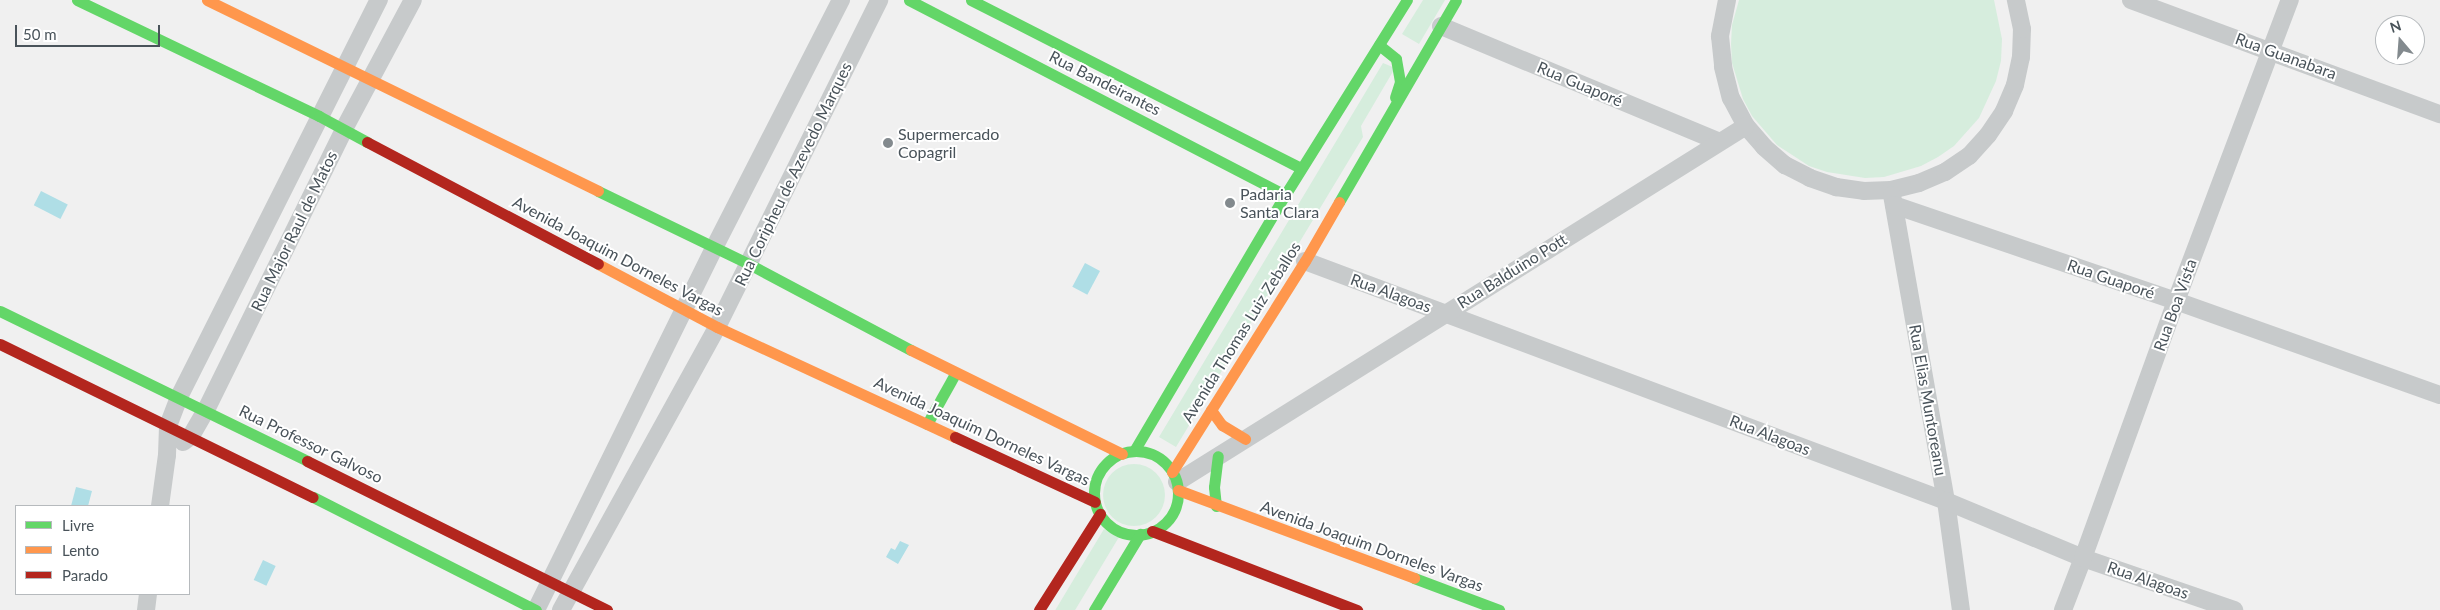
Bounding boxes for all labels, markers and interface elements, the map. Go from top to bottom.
scale bar [18,15,162,47]
north arrow [2375,15,2425,65]
text: N [2388,16,2403,36]
text: 50 m [23,25,57,43]
street label: Rua Guanabara [2233,29,2339,83]
street label: Rua Bandeirantes [1046,47,1164,119]
street label: Rua Guaporé [1534,57,1626,111]
street label: Rua Coripheu de Azevedo Marques [730,59,856,289]
place label: Supermercado Copagril [898,124,999,162]
marker: Supermercado Copagril [882,137,894,149]
street label: Rua Major Raul de Matos [247,148,341,314]
place label: Padaria Santa Clara [1240,184,1319,222]
street label: Avenida Joaquim Dorneles Vargas [509,192,727,320]
marker: Padaria Santa Clara [1224,197,1236,209]
street label: Rua Balduino Pott [1454,230,1570,312]
street label: Avenida Thomas Luiz Zeballos [1177,238,1305,426]
street label: Rua Guaporé [2065,255,2157,303]
street label: Rua Boa Vista [2149,256,2201,354]
street label: Rua Alagoas [1348,269,1434,317]
street label: Rua Elias Muntoreanu [1905,323,1951,477]
street label: Avenida Joaquim Dorneles Vargas [871,372,1093,490]
street label: Rua Professor Galvoso [236,401,386,487]
street label: Rua Alagoas [1727,411,1813,459]
street label: Avenida Joaquim Dorneles Vargas [1257,496,1487,596]
legend [15,505,190,595]
text: Livre [62,516,94,534]
text: Lento [62,541,99,559]
street label: Rua Alagoas [2105,557,2191,603]
text: Parado [62,566,108,584]

